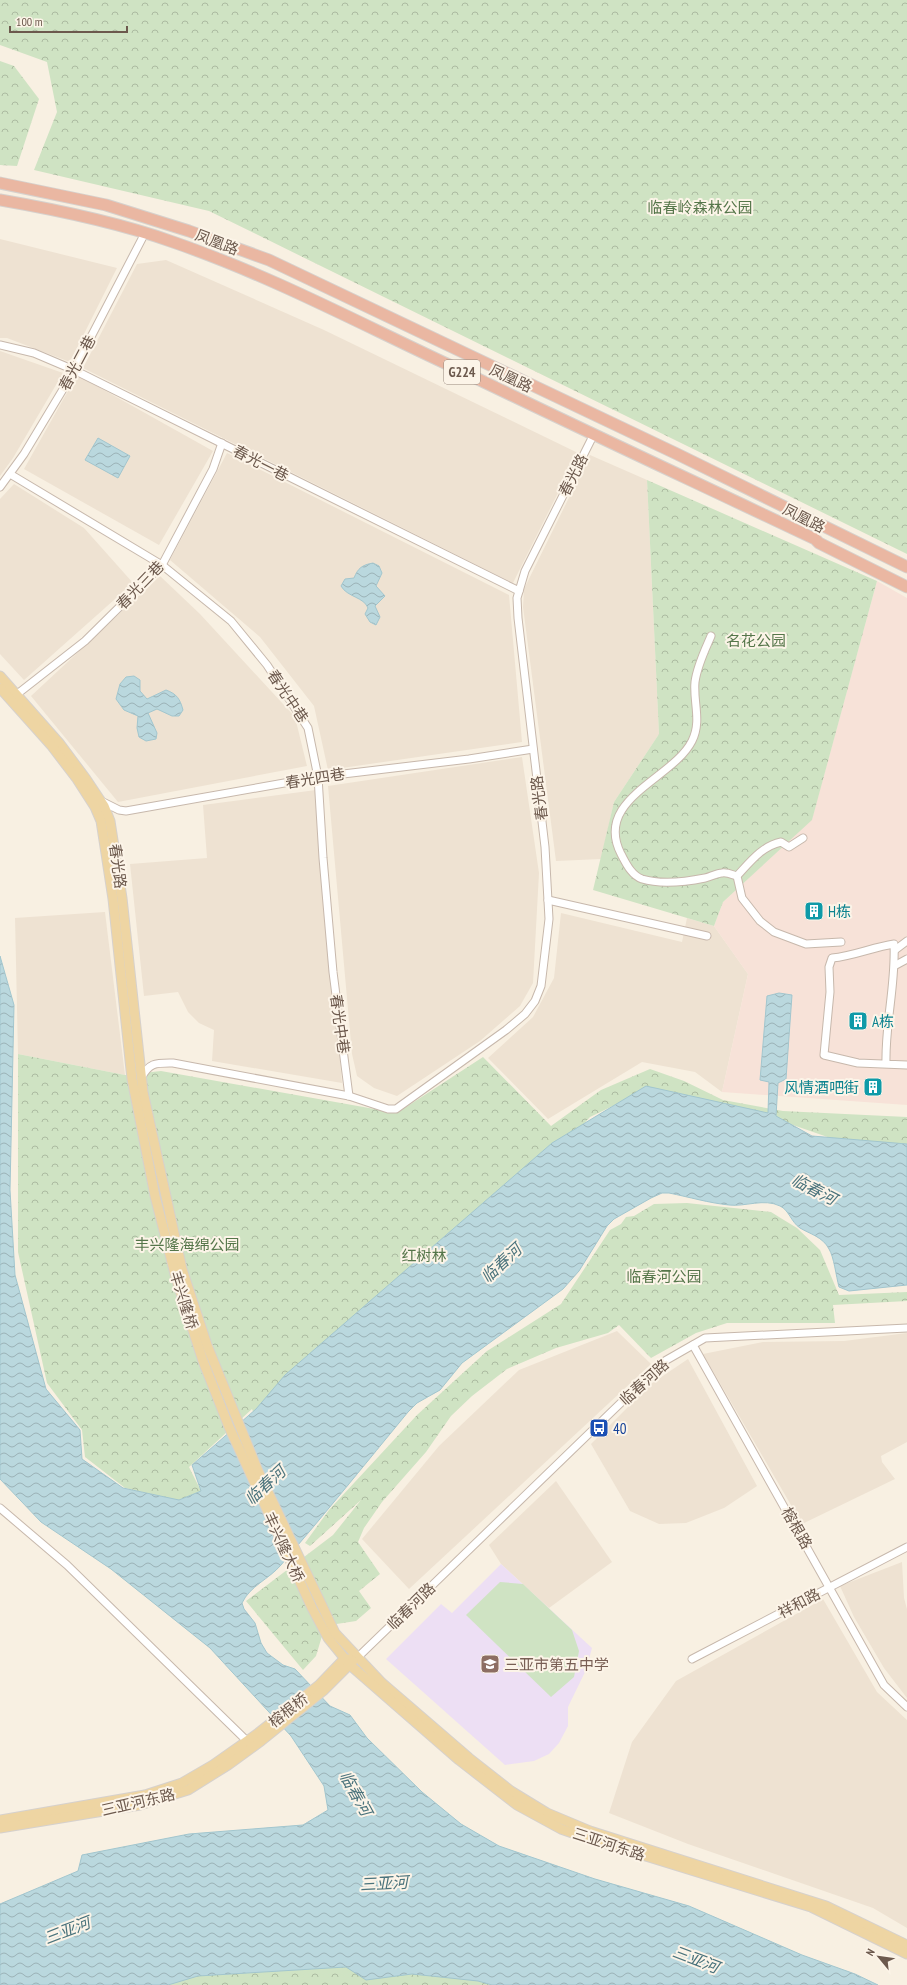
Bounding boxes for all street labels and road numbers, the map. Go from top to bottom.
street label: 凤凰路 [193,225,241,259]
street label: 春光二巷 [55,332,99,394]
road number: G224 [444,360,480,384]
street label: 凤凰路 [487,360,535,396]
street label: 春光一巷 [230,441,292,485]
street label: 春光路 [554,451,592,499]
street label: 凤凰路 [780,499,828,537]
street label: 春光三巷 [112,557,168,613]
street label: 春光中巷 [263,666,313,726]
street label: 春光四巷 [284,764,346,792]
street label: 春光路 [527,775,551,821]
street label: 春光路 [105,842,131,890]
street label: 春光中巷 [326,993,354,1055]
street label: 丰兴隆桥 [166,1269,202,1331]
street label: 临春河路 [615,1355,673,1409]
street label: 榕根路 [778,1504,816,1552]
street label: 丰兴隆大桥 [260,1509,308,1585]
street label: 临春河路 [383,1578,439,1634]
street label: 祥和路 [775,1584,823,1622]
street label: 榕根桥 [264,1689,312,1731]
street label: 三亚河东路 [99,1784,177,1820]
street label: 三亚河东路 [570,1823,648,1865]

